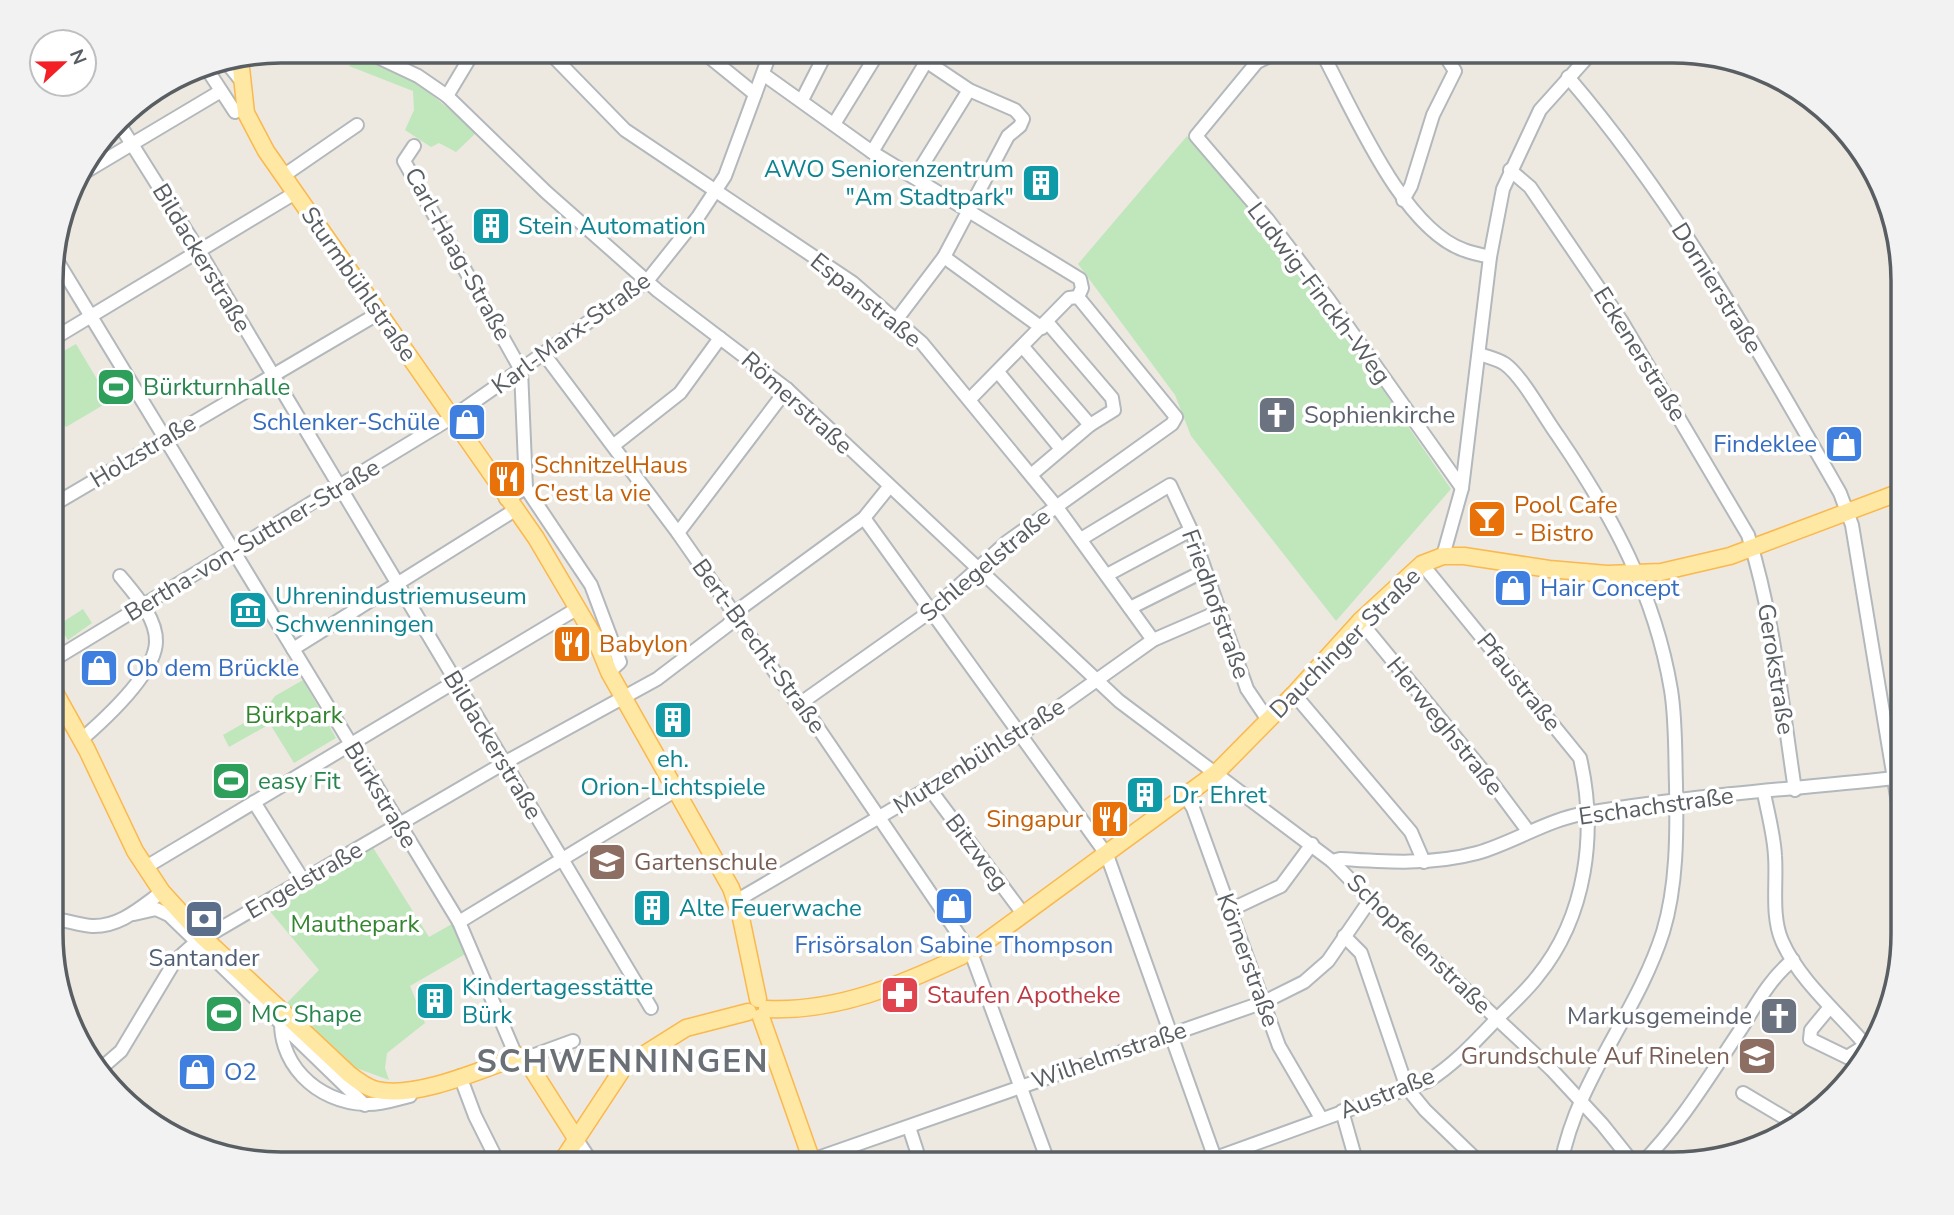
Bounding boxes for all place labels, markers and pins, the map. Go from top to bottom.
place label: AWO Seniorenzentrum "Am Stadtpark" [764,153,1014,213]
building icon: AWO Seniorenzentrum "Am Stadtpark" [1020,162,1062,204]
building icon: Stein Automation [470,205,512,247]
place label: Stein Automation [518,210,706,242]
sports icon: Bürkturnhalle [95,366,137,408]
place label: Bürkturnhalle [143,371,290,403]
church icon: Sophienkirche [1256,394,1298,436]
place label: Sophienkirche [1304,399,1455,431]
shop icon: Schlenker-Schüle [446,401,488,443]
place label: Schlenker-Schüle [252,406,440,438]
shop icon: Findeklee [1823,423,1865,465]
place label: Findeklee [1713,428,1817,460]
place label: SchnitzelHaus C'est la vie [534,449,688,509]
restaurant icon: SchnitzelHaus C'est la vie [486,458,528,500]
place label: Pool Cafe - Bistro [1514,489,1618,549]
bar icon: Pool Cafe - Bistro [1466,498,1508,540]
shop icon: Hair Concept [1492,567,1534,609]
place label: Hair Concept [1540,572,1680,604]
place label: Uhrenindustriemuseum Schwenningen [275,580,527,640]
museum icon: Uhrenindustriemuseum Schwenningen [227,589,269,631]
restaurant icon: Babylon [551,623,593,665]
place label: Babylon [599,628,688,660]
shop icon: Ob dem Brückle [78,647,120,689]
place label: Ob dem Brückle [126,652,299,684]
building icon: eh. Orion-Lichtspiele [652,699,694,741]
place label: eh. Orion-Lichtspiele [580,743,766,803]
sports icon: easy Fit [210,760,252,802]
place label: easy Fit [258,765,341,797]
building icon: Dr. Ehret [1124,774,1166,816]
place label: Dr. Ehret [1172,779,1267,811]
restaurant icon: Singapur [1089,798,1131,840]
place label: Singapur [986,803,1083,835]
school or university icon: Gartenschule [586,841,628,883]
place label: Gartenschule [634,846,778,878]
shop icon: Frisörsalon Sabine Thompson [933,885,975,927]
building icon: Alte Feuerwache [631,887,673,929]
place label: Alte Feuerwache [679,892,862,924]
bank icon: Santander [183,898,225,940]
place label: Frisörsalon Sabine Thompson [795,929,1113,961]
place label: Santander [148,942,260,974]
place label: Kindertagesstätte Bürk [462,971,653,1031]
pharmacy icon: Staufen Apotheke [879,974,921,1016]
place label: Staufen Apotheke [927,979,1121,1011]
building icon: Kindertagesstätte Bürk [414,980,456,1022]
sports icon: MC Shape [203,993,245,1035]
church icon: Markusgemeinde [1758,995,1800,1037]
place label: MC Shape [251,998,362,1030]
place label: Markusgemeinde [1567,1000,1752,1032]
school or university icon: Grundschule Auf Rinelen [1736,1035,1778,1077]
place label: Grundschule Auf Rinelen [1461,1040,1730,1072]
shop icon: O2 [176,1051,218,1093]
place label: O2 [224,1056,257,1088]

